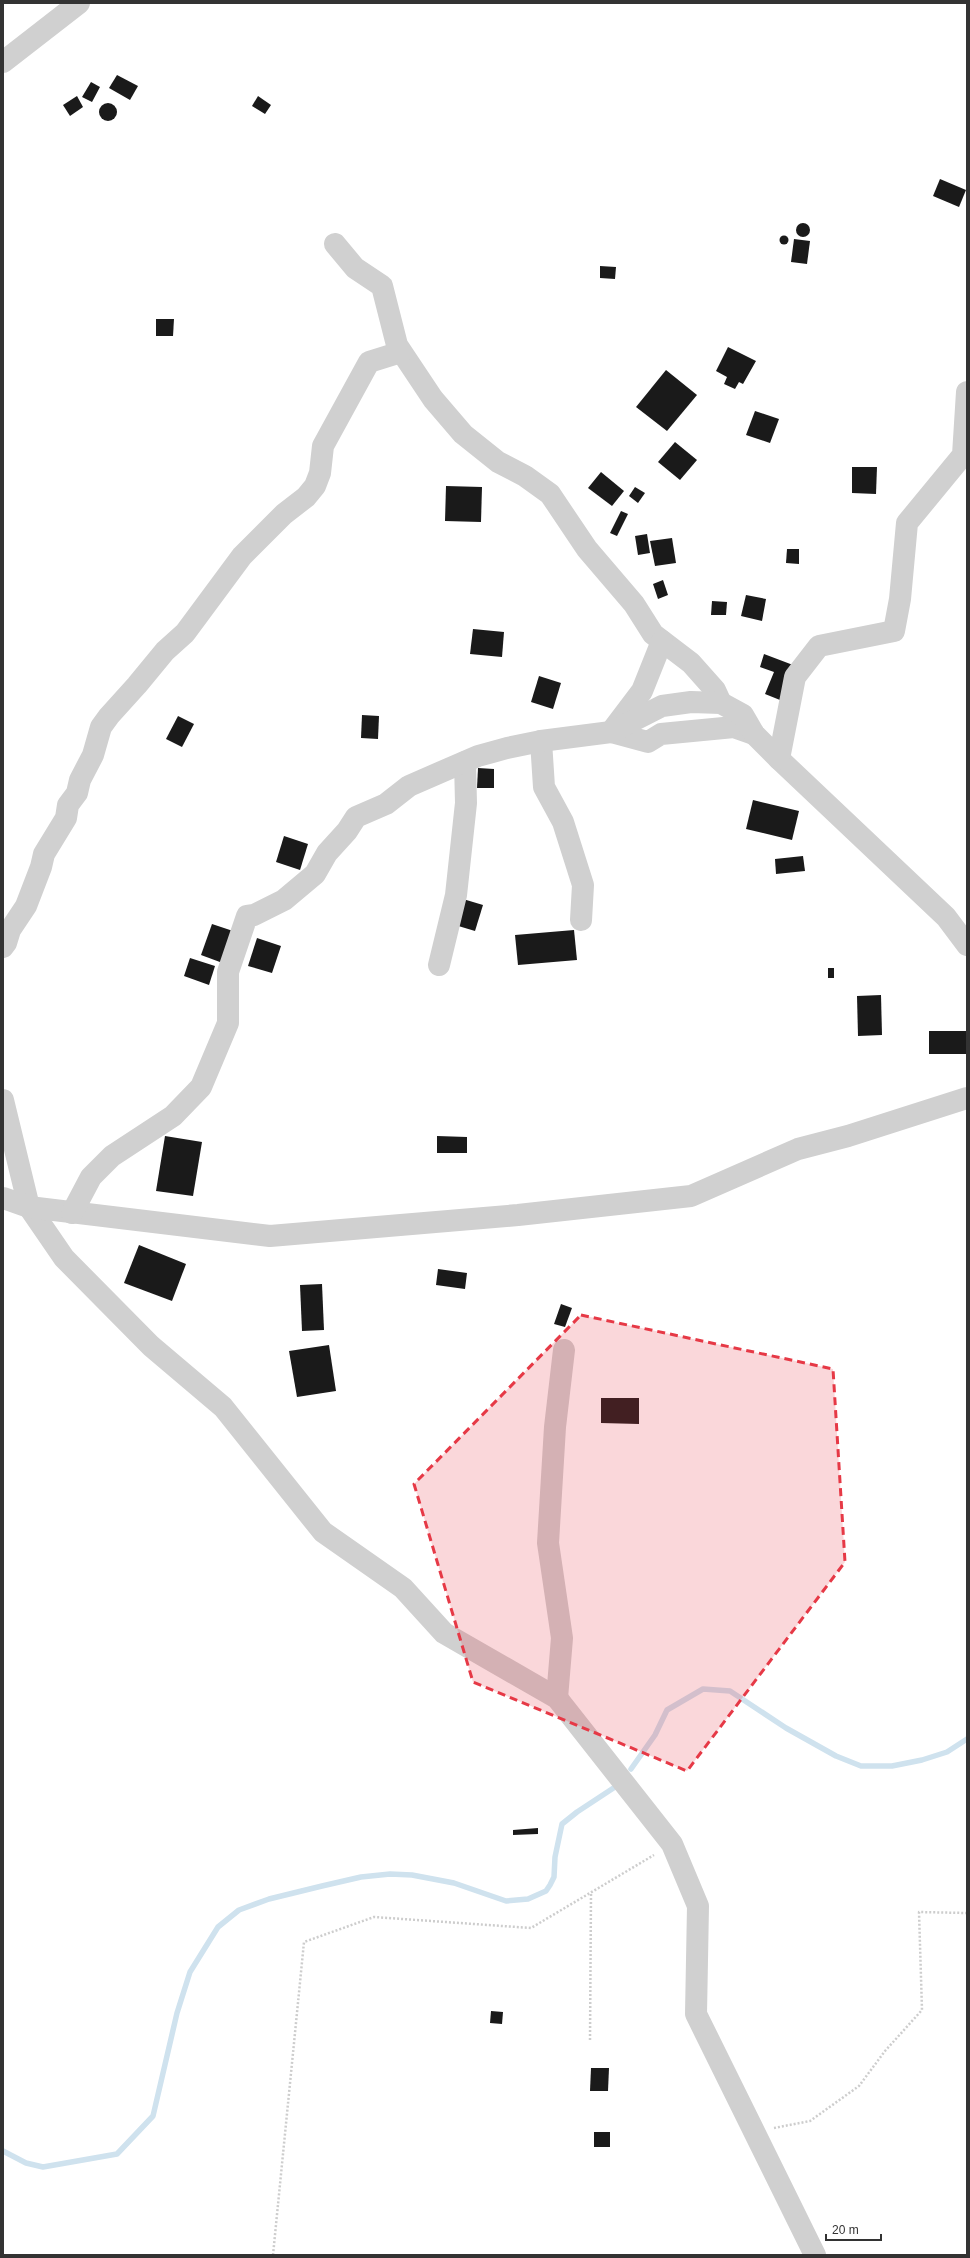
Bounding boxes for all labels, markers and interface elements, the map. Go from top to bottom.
scale bar [826,2216,881,2242]
text: 20 m [832,2223,859,2237]

